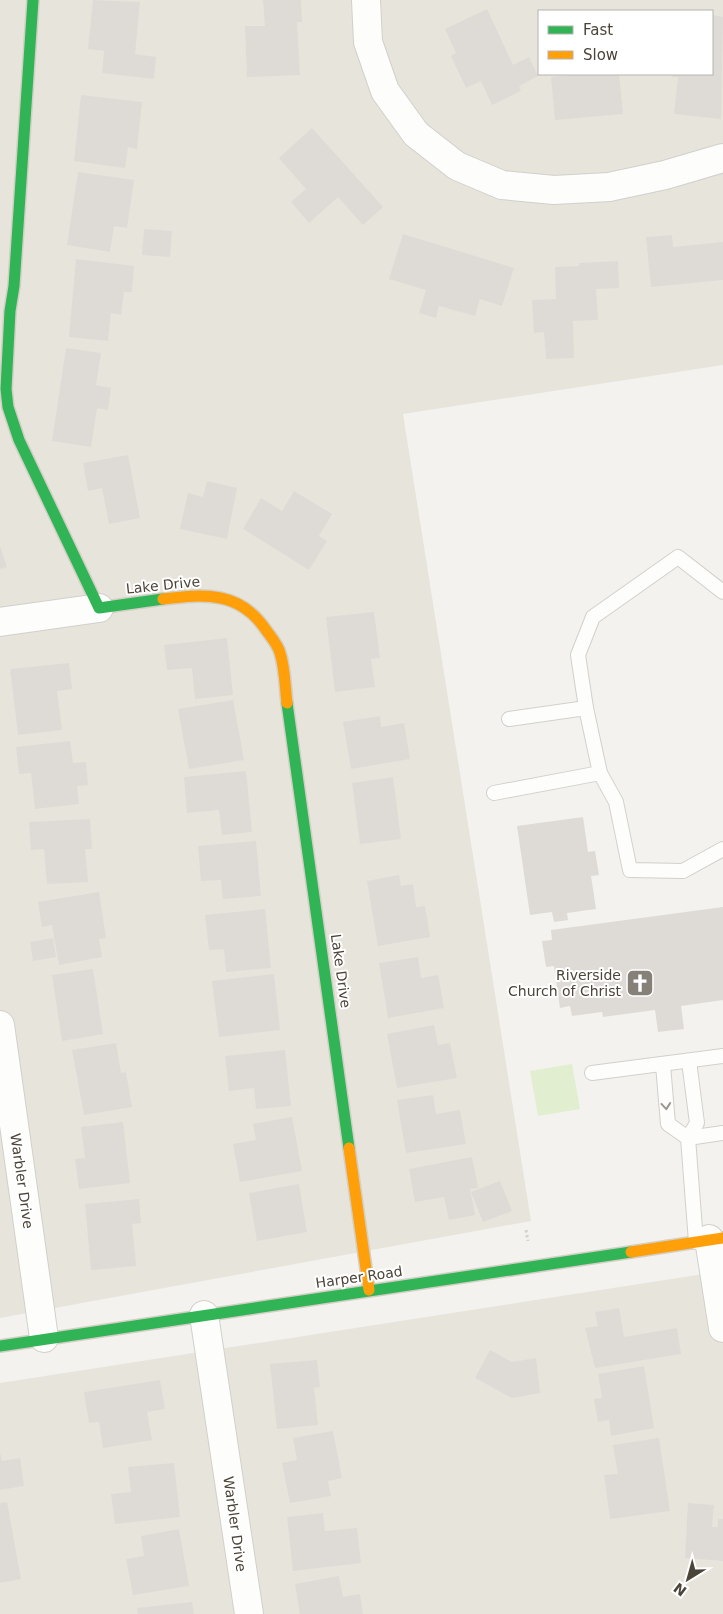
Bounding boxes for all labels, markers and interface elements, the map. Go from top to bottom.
legend [538,10,713,75]
text: Fast [583,21,613,39]
text: Slow [583,46,618,64]
street label: Lake Drive [125,573,201,597]
street label: Lake Drive [328,933,354,1009]
place label: Riverside Church of Christ [508,967,622,999]
church icon: Riverside Church of Christ [625,968,655,998]
one-way arrow [661,1103,672,1111]
street label: Warbler Drive [7,1132,37,1230]
street label: Harper Road [314,1263,404,1291]
street label: Warbler Drive [220,1475,250,1573]
north arrow [663,1554,713,1604]
text: N [671,1579,690,1599]

